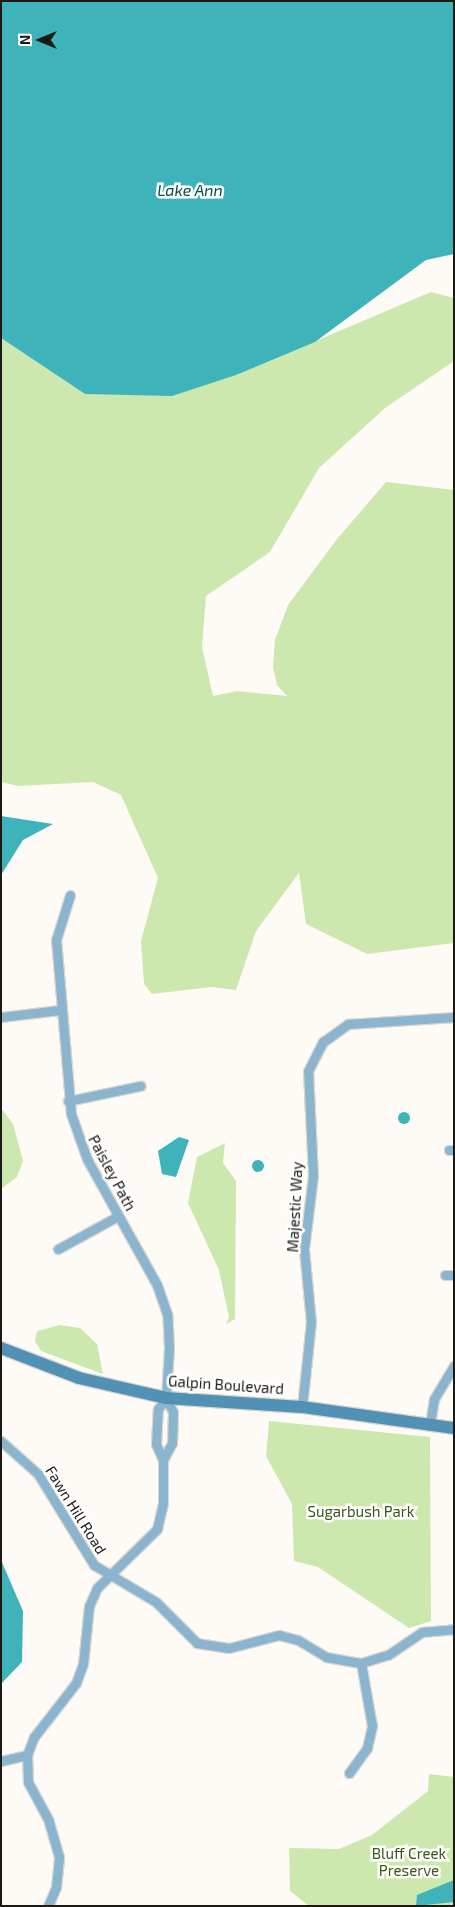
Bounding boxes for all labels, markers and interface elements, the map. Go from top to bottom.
north arrow [15,15,65,65]
text: N [16,35,33,45]
water label: Lake Ann [157,180,223,200]
street label: Paisley Path [84,1132,140,1214]
street label: Majestic Way [284,1161,306,1253]
street label: Galpin Boulevard [168,1372,284,1398]
street label: Fawn Hill Road [42,1462,110,1558]
park label: Sugarbush Park [308,1503,414,1521]
park label: Bluff Creek Preserve [372,1844,446,1879]

